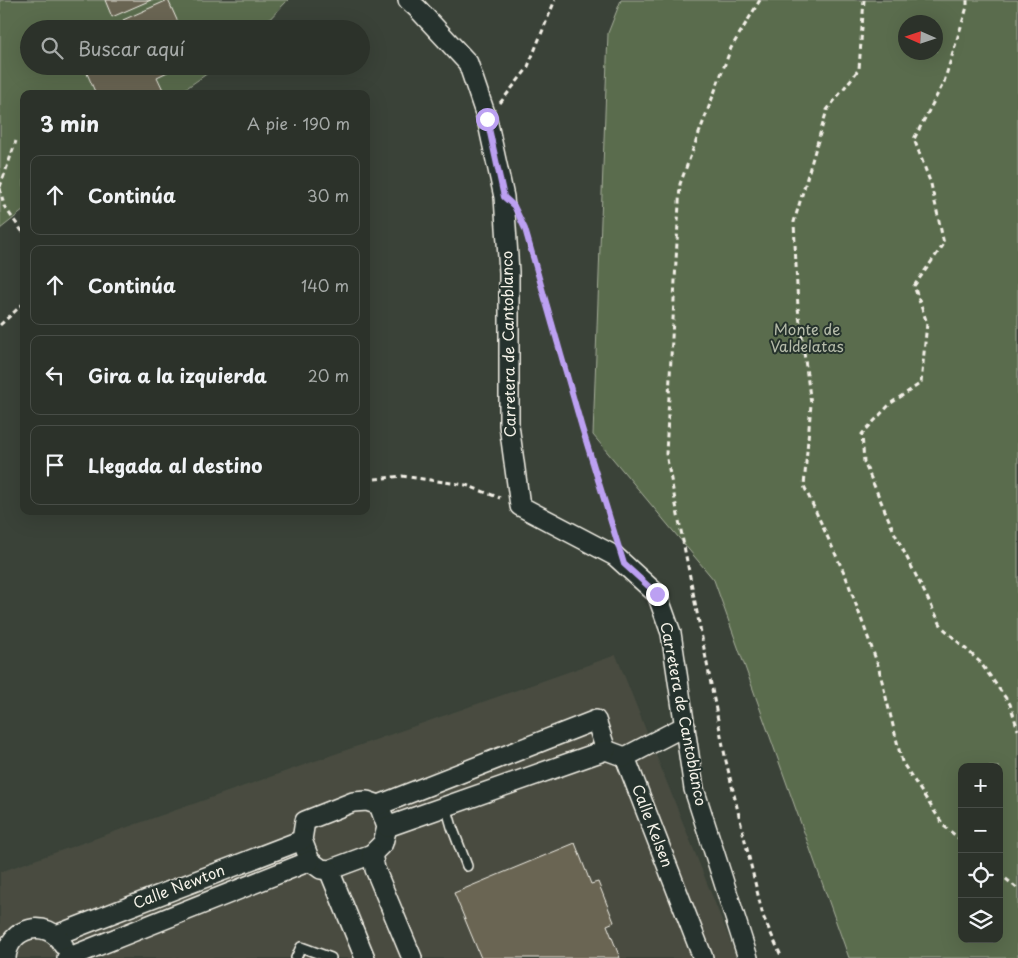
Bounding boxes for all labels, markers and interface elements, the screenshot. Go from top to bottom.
north arrow [898,15,943,60]
search box [20,20,370,75]
icon: search [38,34,66,62]
text: Buscar aquí [78,34,185,62]
text: 3 min [40,107,99,139]
route start [476,108,499,131]
text: A pie · 190 m [247,111,350,135]
icon: ahead [41,181,69,209]
text: Continúa [88,181,176,209]
text: 30 m [307,183,349,207]
street label: Carretera de Cantoblanco [494,251,521,438]
icon: ahead [41,271,69,299]
text: Continúa [88,271,176,299]
text: 140 m [301,273,349,297]
park label: Monte de Valdelatas [770,317,844,357]
icon: left [41,361,69,389]
text: Gira a la izquierda [88,361,267,389]
text: 20 m [308,363,349,387]
icon: arrive [41,451,69,479]
text: Llegada al destino [88,451,262,479]
route end [646,583,669,606]
street label: Carretera de Cantoblanco [655,620,714,808]
map controls [958,763,1003,943]
button: + [958,763,1003,808]
street label: Calle Kelsen [627,781,680,870]
button: − [958,808,1003,853]
button: locate [958,853,1003,898]
street label: Calle Newton [129,858,228,914]
button: layers [958,898,1003,943]

